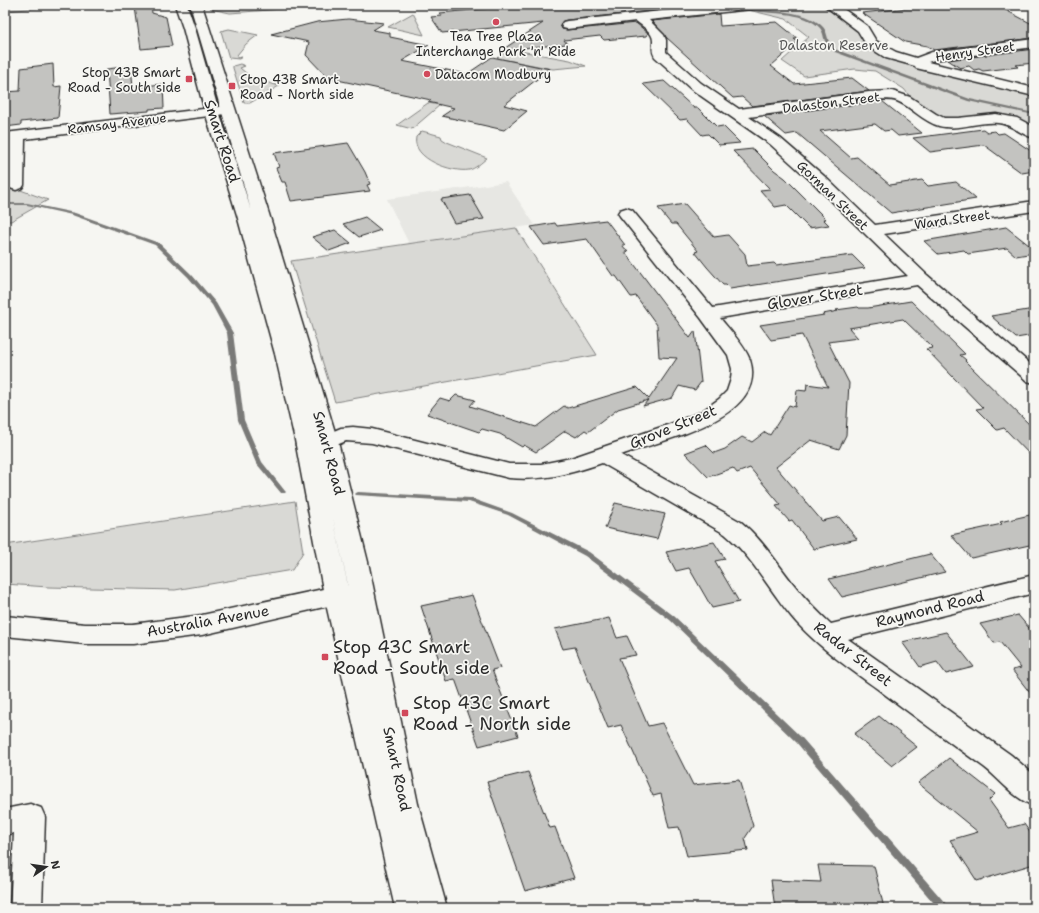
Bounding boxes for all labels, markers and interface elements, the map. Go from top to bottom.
marker: Tea Tree Plaza Interchange Park 'n' Ride [491,17,501,27]
place label: Tea Tree Plaza Interchange Park 'n' Ride [416,28,576,60]
park label: Dalaston Reserve [779,37,889,54]
street label: Henry Street [934,37,1016,66]
place label: Stop 43B Smart Road - South side [68,64,181,96]
place label: Datacom Modbury [435,66,551,83]
marker: Datacom Modbury [422,69,432,79]
place label: Stop 43B Smart Road - North side [240,71,354,103]
marker: Stop 43B Smart Road - South side [184,74,194,84]
marker: Stop 43B Smart Road - North side [227,81,237,91]
street label: Dalaston Street [781,88,881,117]
street label: Smart Road [199,97,245,185]
street label: Ramsay Avenue [67,109,168,138]
street label: Gorman Street [793,157,872,234]
street label: Ward Street [913,206,991,233]
street label: Glover Street [766,280,864,314]
street label: Grove Street [627,400,719,454]
street label: Smart Road [308,409,350,498]
street label: Raymond Road [874,586,987,632]
street label: Australia Avenue [145,600,271,642]
street label: Radar Street [810,617,896,691]
place label: Stop 43C Smart Road - South side [333,635,490,680]
marker: Stop 43C Smart Road - South side [320,652,330,662]
place label: Stop 43C Smart Road - North side [413,691,571,736]
marker: Stop 43C Smart Road - North side [400,708,410,718]
street label: Smart Road [378,725,416,814]
north arrow [26,847,66,887]
text: N [47,859,64,871]

